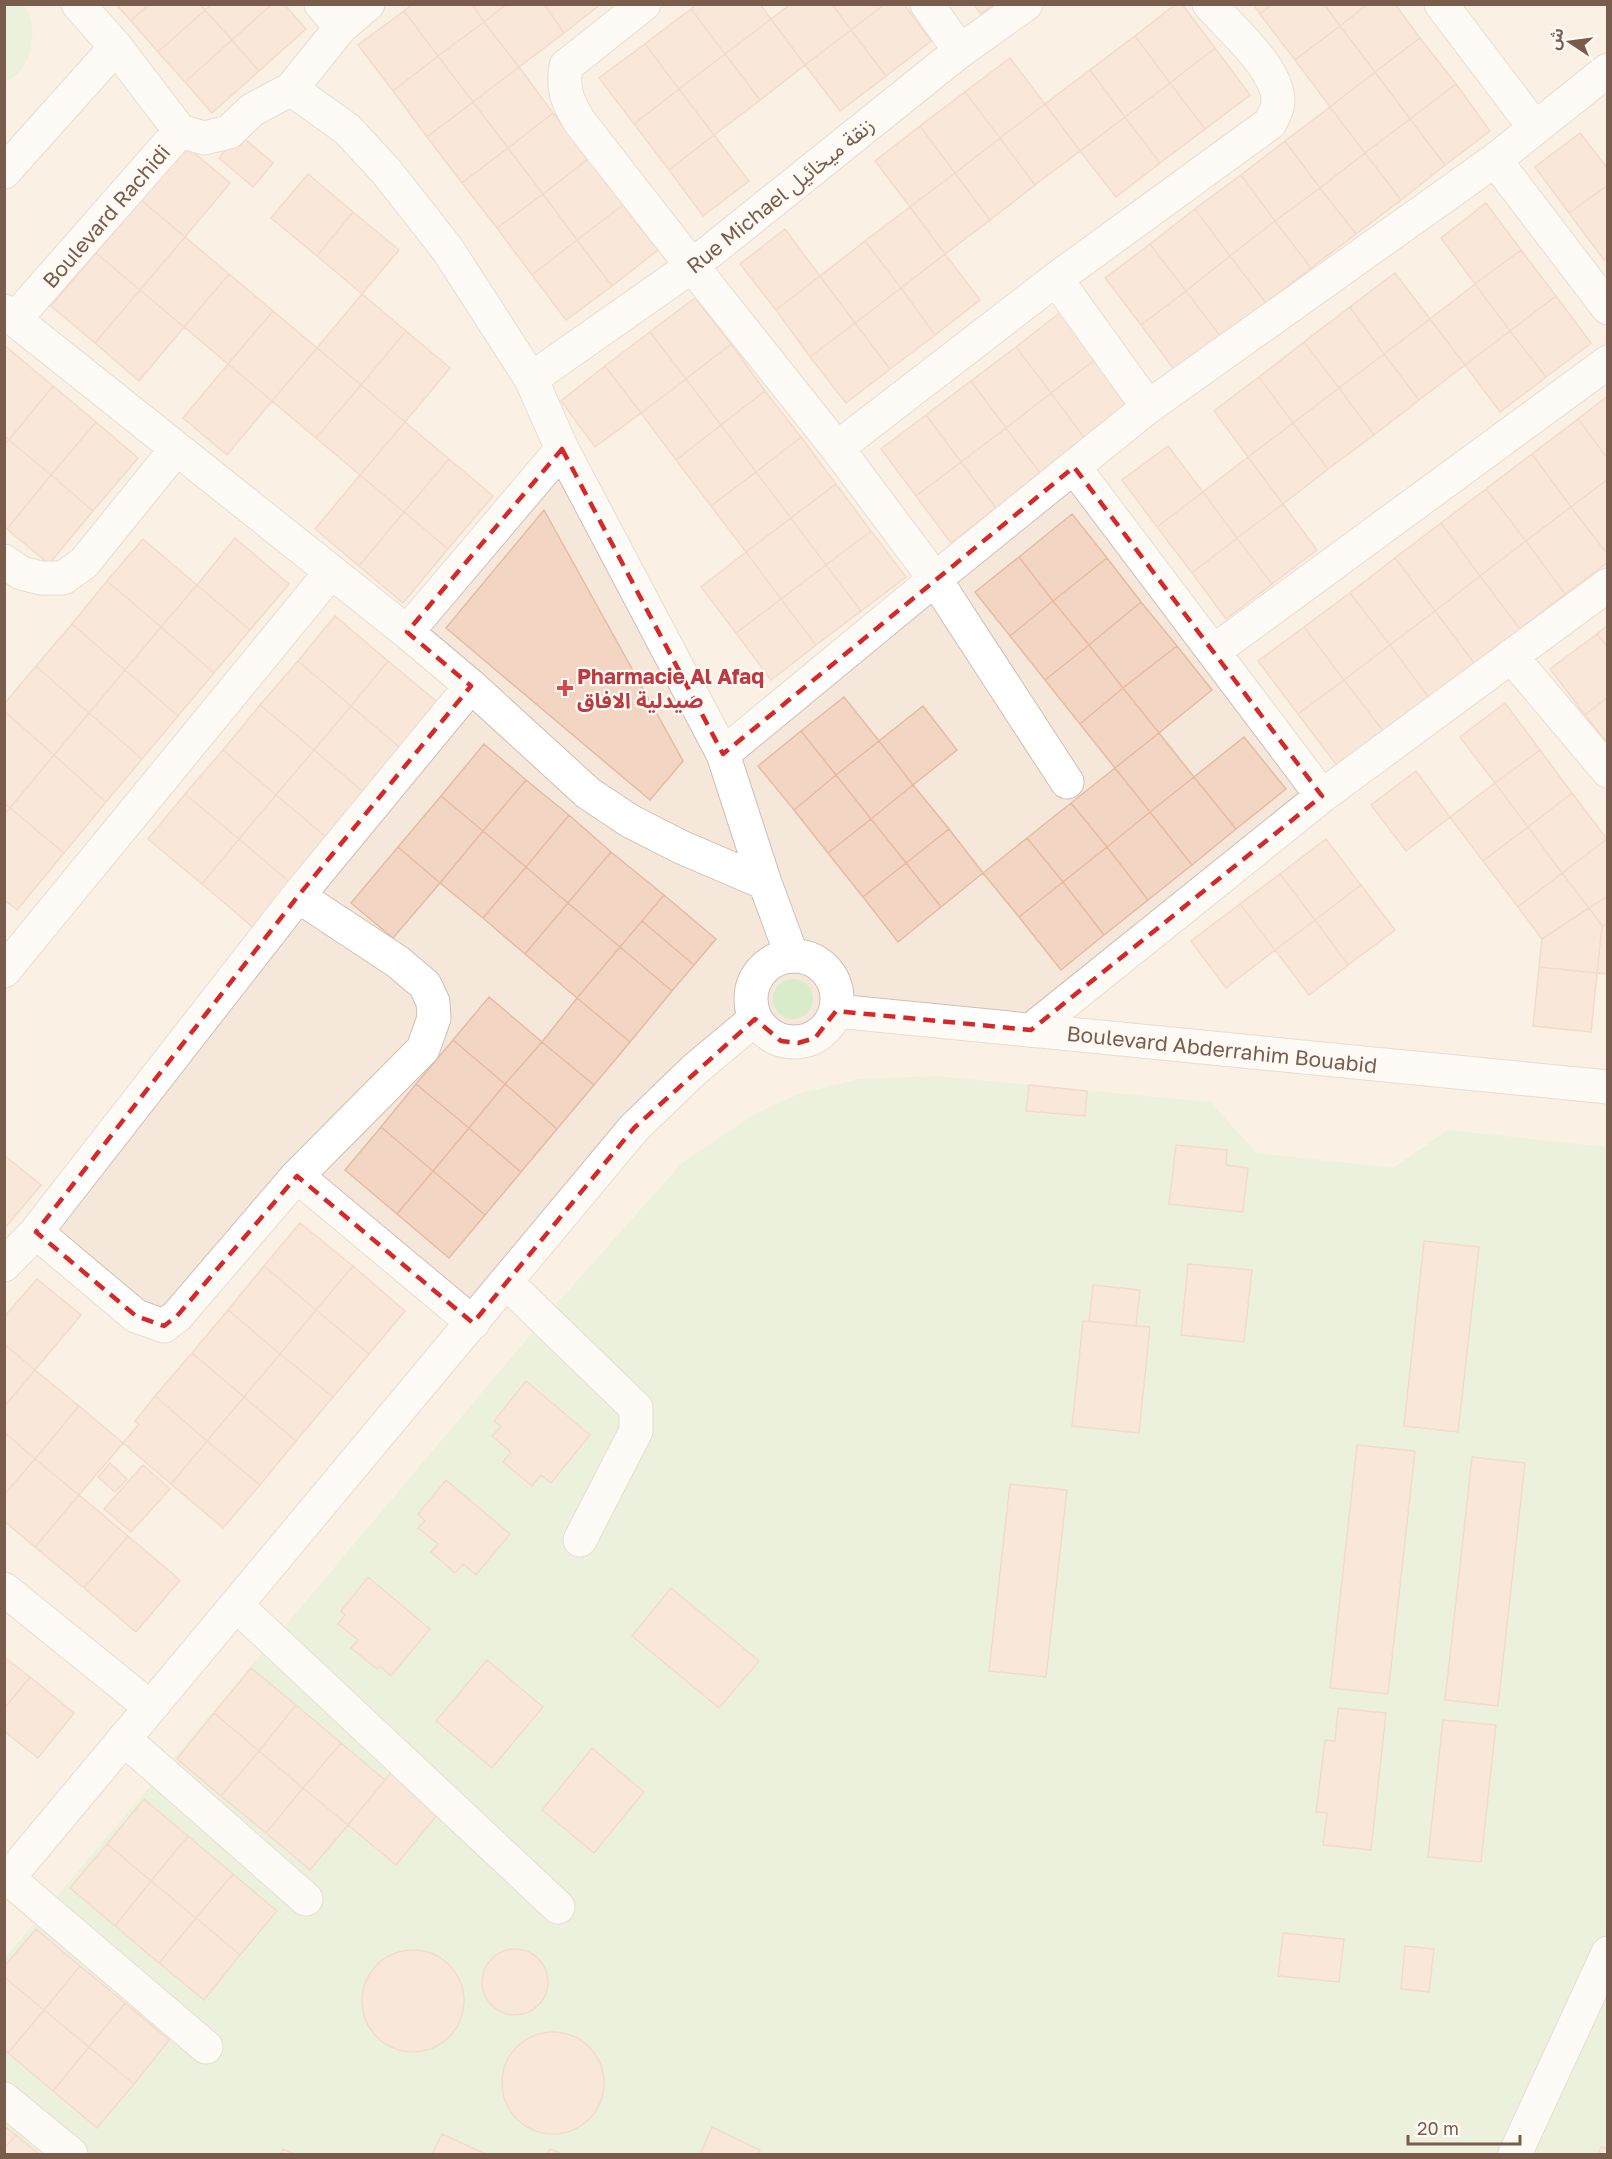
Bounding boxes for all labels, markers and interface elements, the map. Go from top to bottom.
north arrow [1540,12,1600,72]
text: ش [1543,26,1568,52]
street label: Rue Michael زنقة ميخائيل [681,111,879,279]
street label: Boulevard Rachidi [37,139,175,293]
place label: Pharmacie Al Afaq صيدلية الافاق [577,663,764,713]
marker: Pharmacie Al Afaq صيدلية الافاق [558,681,572,695]
street label: Boulevard Abderrahim Bouabid [1066,1020,1378,1078]
scale bar [1408,2108,1520,2146]
text: 20 m [1417,2117,1459,2139]

